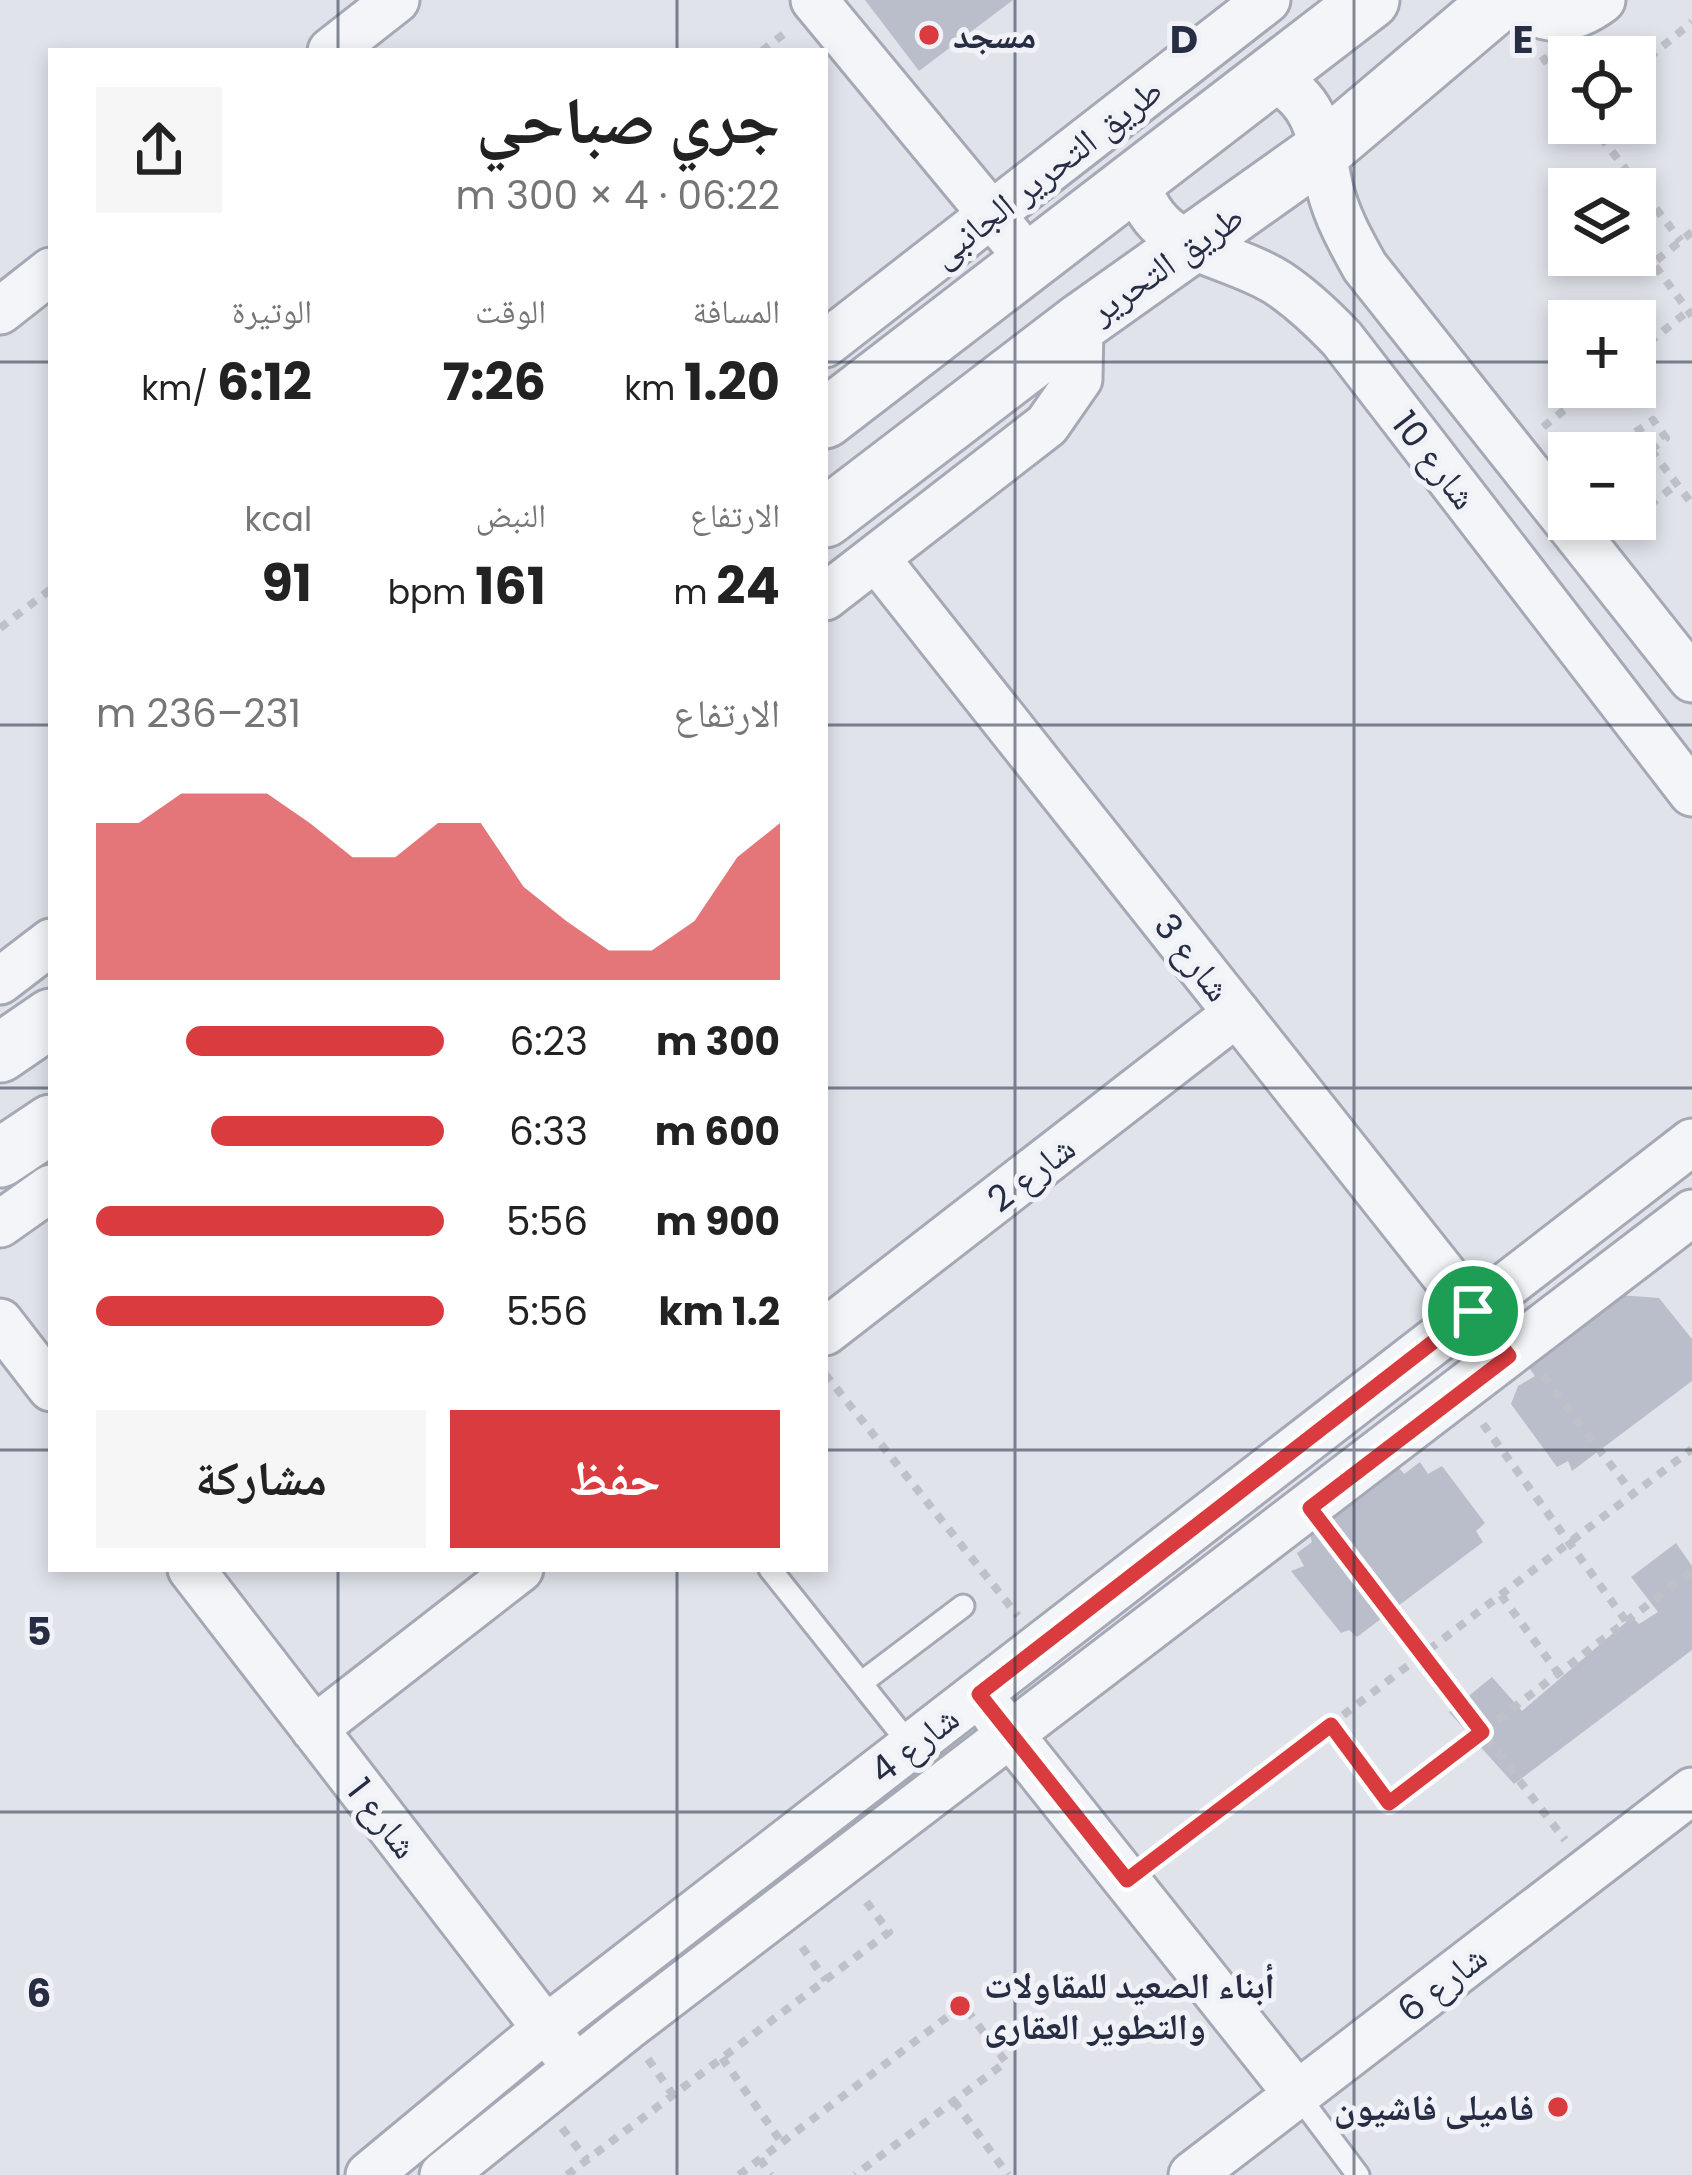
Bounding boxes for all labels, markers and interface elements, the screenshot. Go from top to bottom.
place label: مسجد [953,10,1036,61]
text: D [1170,12,1198,67]
text: E [1512,12,1534,67]
marker: مسجد [916,22,942,48]
map controls [1548,36,1656,540]
button: locate [1548,36,1656,144]
street label: طريق التحرير الجانبى [922,68,1170,276]
text: جري صباحي [476,75,780,167]
button: share [96,87,222,213]
text: 06:22 · 4 × 300 m [455,168,780,223]
button: layers [1548,168,1656,276]
street label: طريق التحرير [1081,194,1251,332]
text: الوتيرة [232,288,312,335]
text: الوقت [475,288,546,335]
text: المسافة [693,288,780,335]
button: + [1548,300,1656,408]
text: 6:12 [217,346,312,418]
text: 7:26 [443,346,546,418]
text: 1.20 [684,346,780,418]
text: /km [141,365,217,412]
text: km [624,365,684,412]
street label: شارع 10 [1380,400,1489,520]
button: − [1548,432,1656,540]
text: النبض [476,492,546,539]
text: الارتفاع [690,492,780,539]
text: kcal [245,496,312,543]
text: 91 [261,547,312,619]
text: 161 [475,550,546,622]
text: 24 [716,550,780,622]
text: bpm [388,569,475,616]
text: m [674,569,716,616]
text: 231–236 m [96,686,301,741]
text: الارتفاع [674,686,780,741]
street label: شارع 3 [1142,902,1243,1012]
text: 6:23 [510,1014,588,1069]
text: 300 m [656,1014,780,1069]
text: 6:33 [509,1104,588,1159]
text: 600 m [655,1104,780,1159]
street label: شارع 2 [977,1123,1086,1224]
text: 5:56 [506,1194,588,1249]
text: 900 m [656,1194,780,1249]
pin [1422,1260,1524,1362]
icon: arrive [1440,1278,1506,1344]
text: 5:56 [506,1284,588,1339]
text: 1.2 km [658,1284,780,1339]
button: مشاركة [96,1410,426,1548]
button: حفظ [450,1410,780,1548]
text: 5 [26,1604,52,1659]
street label: شارع 4 [859,1693,970,1795]
street label: شارع 1 [335,1767,430,1869]
street label: شارع 6 [1387,1932,1498,2035]
place label: أبناء الصعيد للمقاولات والتطوير العقارى [984,1960,1275,2052]
text: 6 [27,1966,51,2021]
marker: أبناء الصعيد للمقاولات والتطوير العقارى [947,1993,973,2019]
place label: فاميلى فاشيون [1334,2082,1534,2133]
marker: فاميلى فاشيون [1545,2094,1571,2120]

